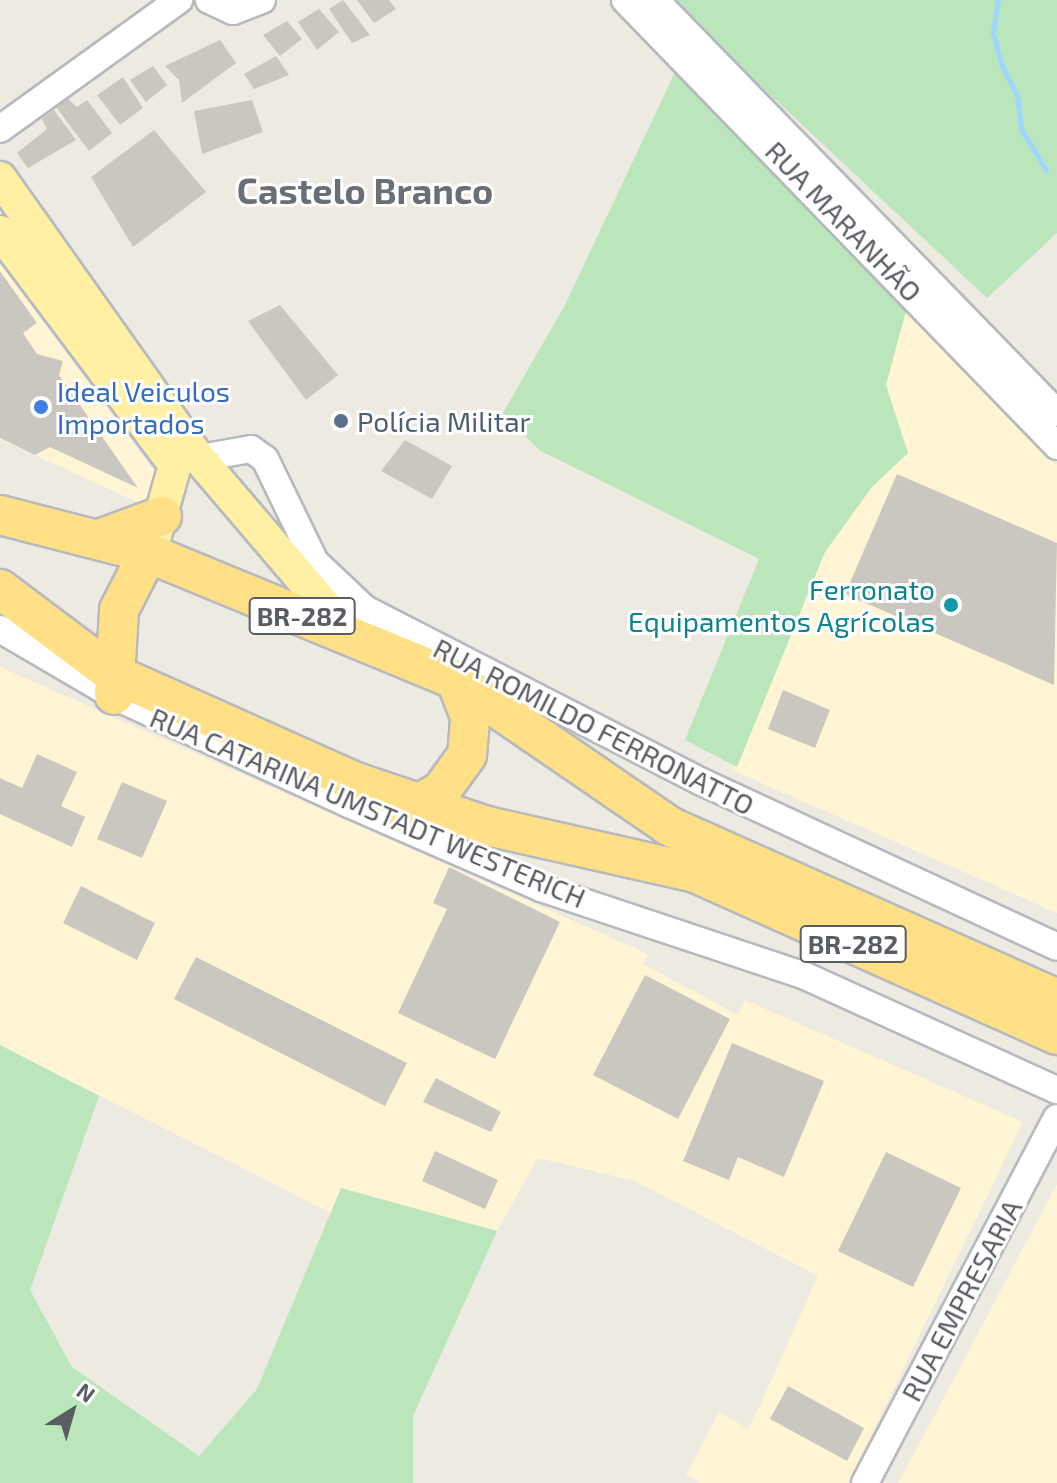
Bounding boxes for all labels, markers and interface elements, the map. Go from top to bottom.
street label: RUA MARANHÃO [759,134,929,308]
district label: Castelo Branco [237,168,493,212]
place label: Ideal Veiculos Importados [57,374,231,440]
marker: Ideal Veiculos Importados [32,398,50,416]
place label: Polícia Militar [357,404,531,438]
marker: Polícia Militar [332,412,350,430]
place label: Ferronato Equipamentos Agrícolas [627,572,935,638]
road number: BR-282 [248,594,356,638]
marker: Ferronato Equipamentos Agrícolas [942,596,960,614]
street label: RUA ROMILDO FERRONATTO [428,630,760,822]
street label: RUA CATARINA UMSTADT WESTERICH [144,699,592,915]
road number: BR-282 [799,922,907,966]
street label: RUA EMPRESARIA [893,1193,1029,1407]
north arrow [32,1371,112,1451]
text: N [72,1377,101,1407]

